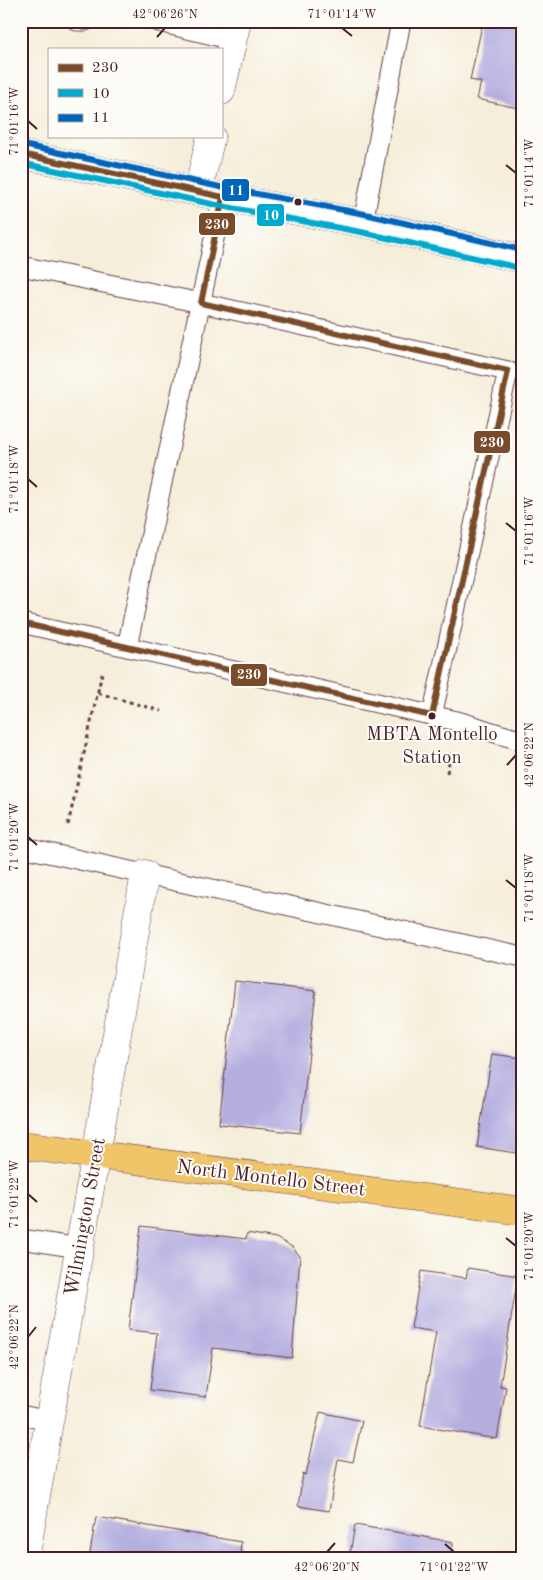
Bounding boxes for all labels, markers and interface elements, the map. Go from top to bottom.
text: 42°06'26"N [132,9,198,21]
text: 71°01'14"W [307,9,377,21]
legend [48,48,222,138]
text: 230 [92,61,118,76]
text: 71°01'16"W [9,86,21,156]
text: 10 [92,87,109,102]
text: 11 [92,111,109,126]
text: 71°01'14"W [524,138,536,208]
line badge: 11 [221,178,250,202]
text: 11 [228,184,244,198]
unlabelled marker [293,197,303,207]
line badge: 10 [256,203,285,227]
text: 10 [263,209,279,223]
line badge: 230 [198,212,236,236]
text: 230 [205,218,229,232]
line badge: 230 [473,430,511,454]
text: 230 [480,436,504,450]
text: 71°01'18"W [9,444,21,514]
text: 71°01'16"W [524,496,536,566]
line badge: 230 [230,663,268,687]
text: 230 [237,668,261,682]
marker: MBTA Montello Station [427,711,437,721]
text: 42°06'22"N [524,722,536,788]
place label: MBTA Montello Station [366,726,498,768]
text: 71°01'20"W [9,802,21,872]
text: 71°01'18"W [524,853,536,923]
street label: Wilmington Street [62,1136,110,1298]
street label: North Montello Street [175,1157,367,1201]
text: 71°01'22"W [9,1159,21,1229]
text: 71°01'20"W [524,1211,536,1281]
text: 42°06'22"N [9,1304,21,1370]
text: 42°06'20"N [294,1562,360,1574]
text: 71°01'22"W [419,1562,489,1574]

